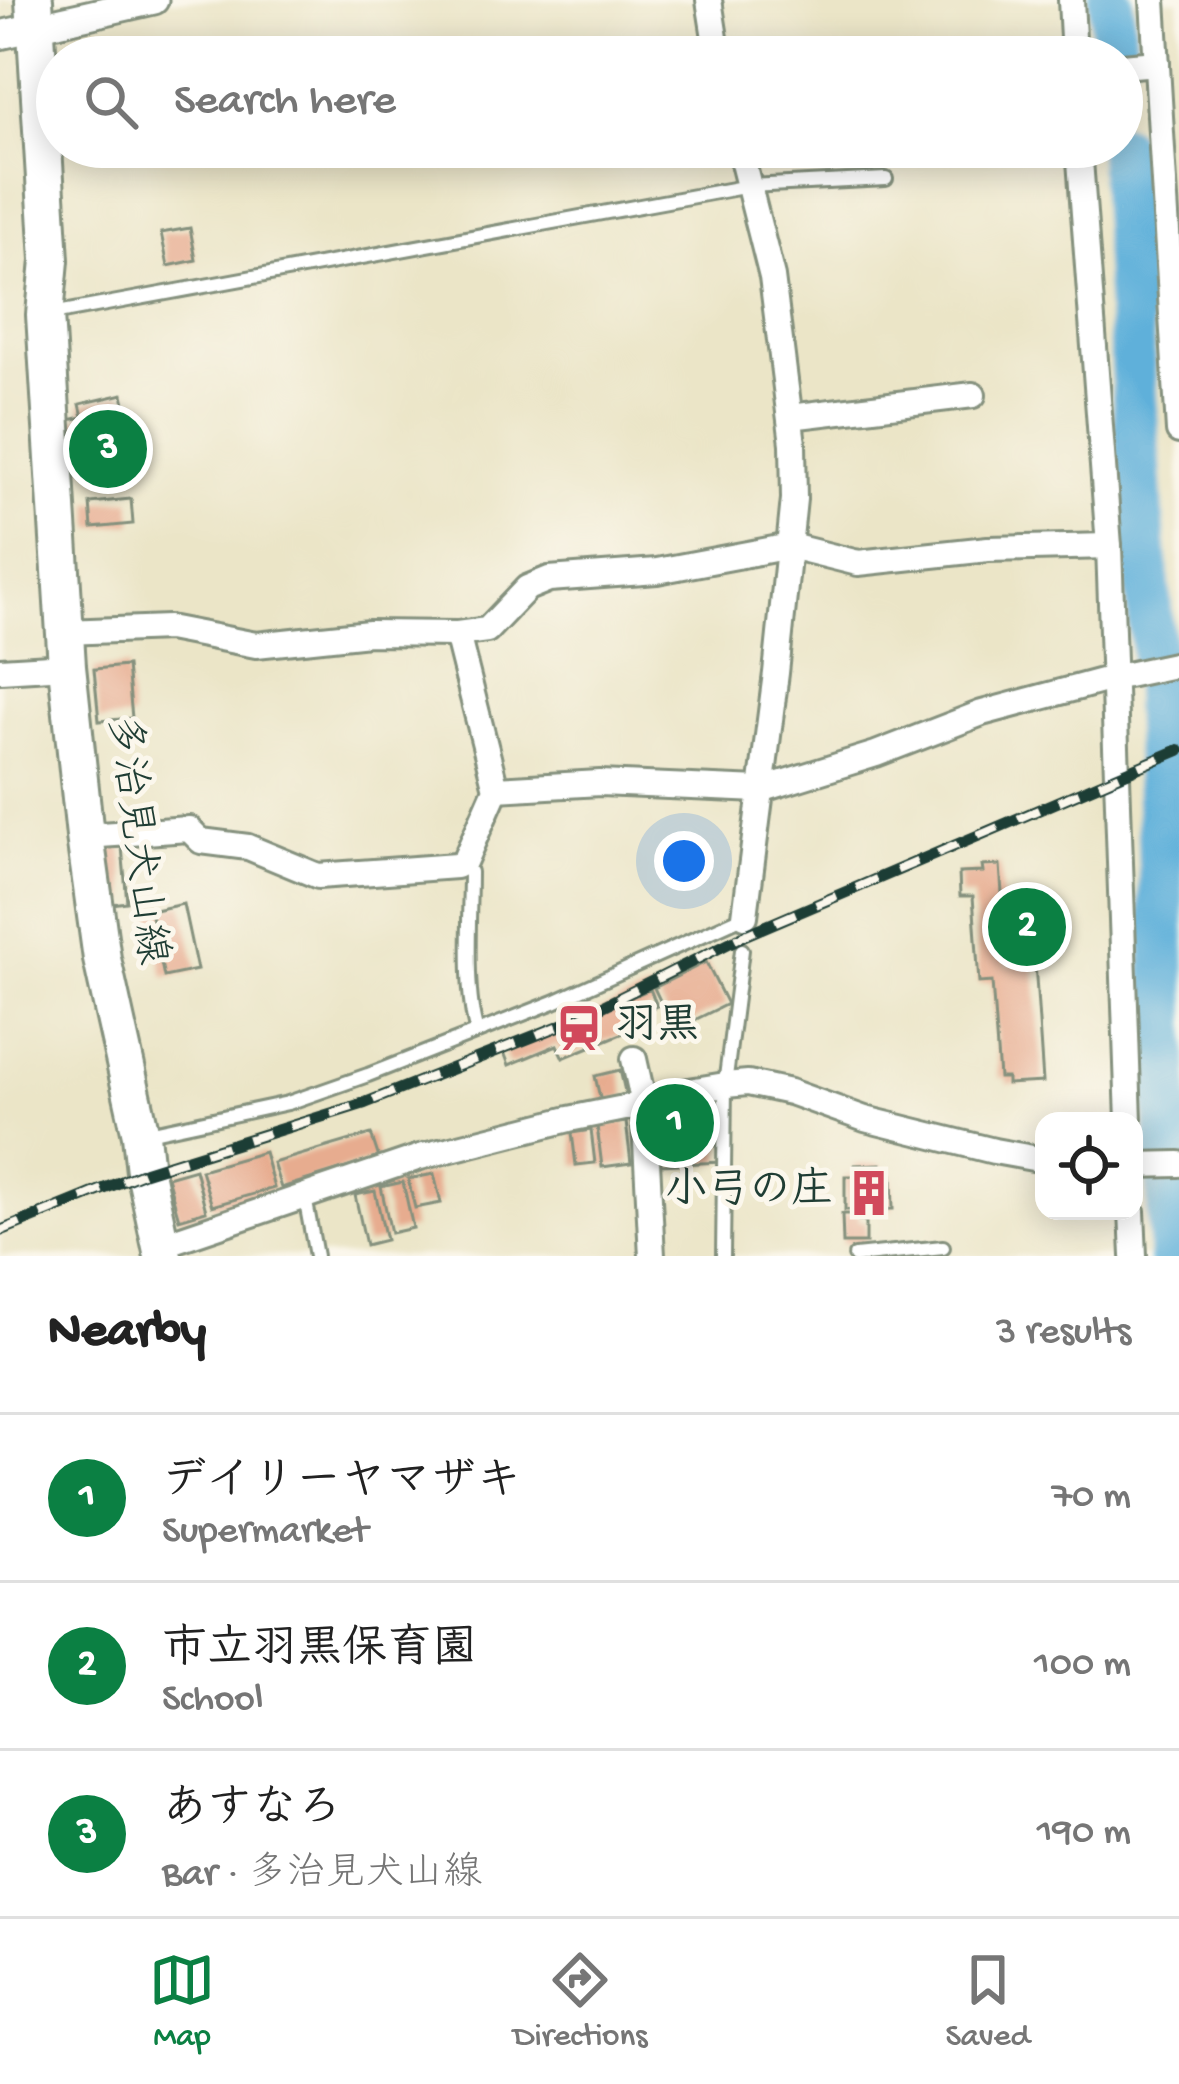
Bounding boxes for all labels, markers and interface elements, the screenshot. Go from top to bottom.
search box [36,36,1143,168]
icon: search [78,69,144,135]
text: Search here [174,76,396,129]
pin: 3 [69,404,147,494]
street label: 多治見犬山線 [94,712,177,968]
your location [654,831,714,891]
pin: 2 [988,882,1066,972]
station icon: 羽黒 [554,1003,604,1053]
place label: 羽黒 [615,1004,699,1053]
pin: 1 [636,1078,714,1168]
map controls [1035,1112,1143,1220]
button: locate [1035,1112,1143,1220]
place label: 小弓の庄 [665,1166,833,1218]
building icon: 小弓の庄 [844,1168,894,1218]
text: Nearby [48,1304,206,1364]
text: 3 results [996,1311,1131,1357]
text: デイリーヤマザキ [162,1457,521,1510]
text: 1 [79,1475,95,1521]
text: 70 m [1052,1475,1131,1521]
text: Supermarket [162,1510,368,1556]
text: 市立羽黒保育園 [162,1625,477,1678]
text: 2 [77,1643,97,1689]
text: 100 m [1034,1643,1131,1689]
text: School [162,1678,263,1724]
text: あすなろ [162,1785,342,1838]
text: 3 [77,1811,97,1857]
text: 190 m [1037,1811,1131,1857]
text: Bar · 多治見犬山線 [162,1853,482,1899]
tab: Map [149,1947,215,2057]
tab: Directions [513,1947,647,2057]
tab: Saved [945,1947,1030,2057]

